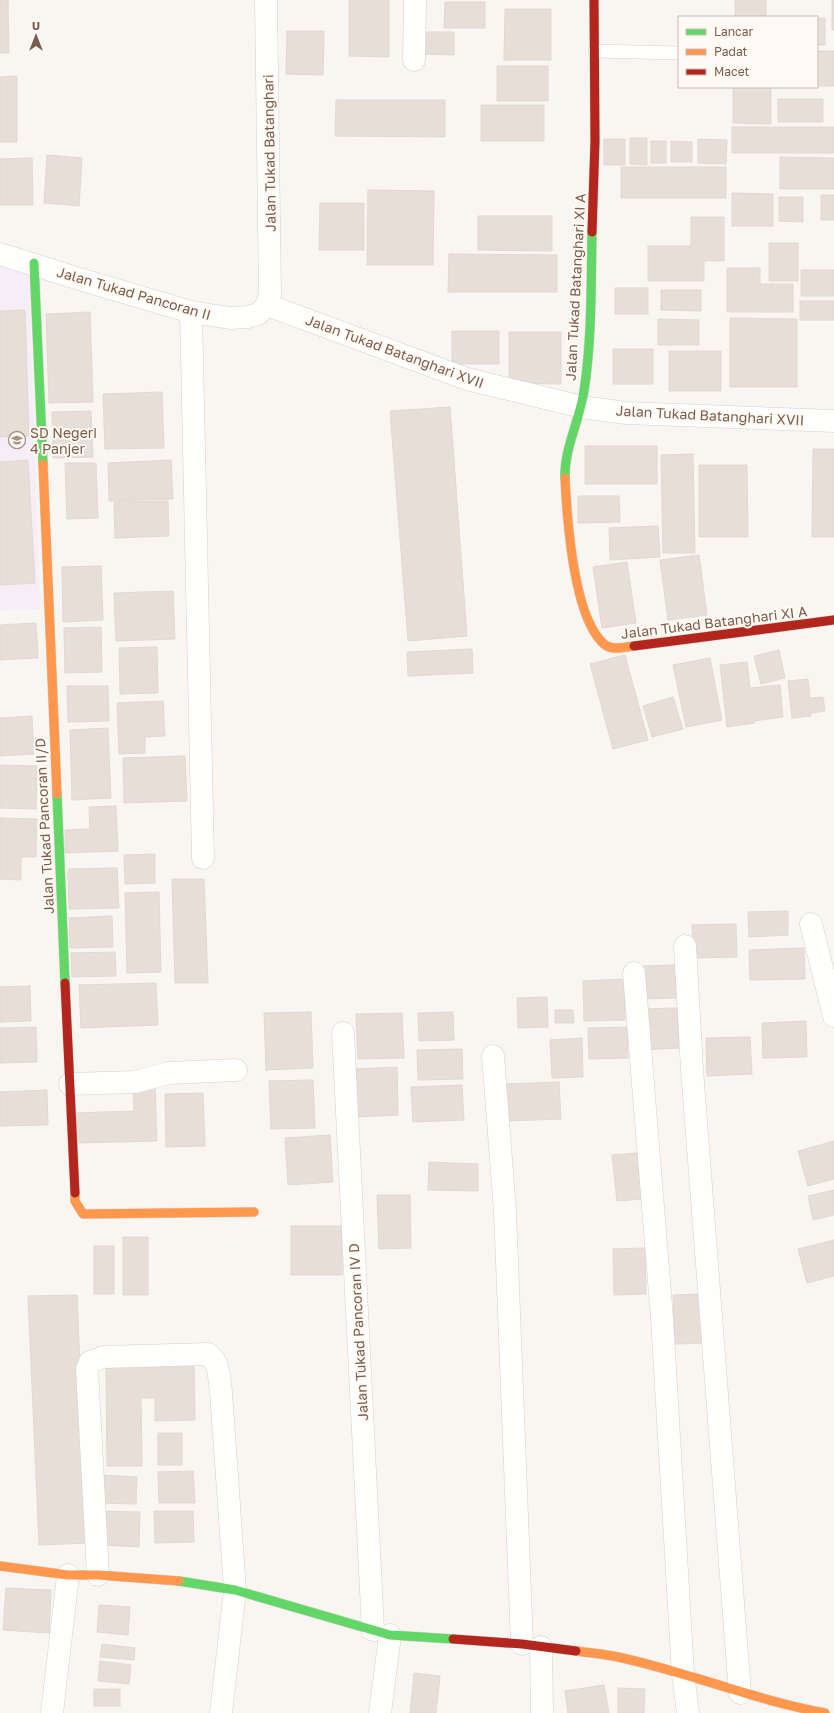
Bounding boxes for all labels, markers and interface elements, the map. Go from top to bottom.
north arrow [16,16,56,56]
legend [678,16,818,88]
text: U [32,19,40,32]
text: Lancar [714,24,753,39]
text: Padat [714,44,748,59]
text: Macet [714,64,750,79]
street label: Jalan Tukad Batanghari [259,74,279,232]
street label: Jalan Tukad Batanghari XI A [562,192,588,381]
street label: Jalan Tukad Pancoran II [55,263,213,323]
street label: Jalan Tukad Batanghari XVII [304,311,486,391]
street label: Jalan Tukad Batanghari XVII [615,402,805,428]
place label: SD Negeri 4 Panjer [30,424,97,457]
school or university icon: SD Negeri 4 Panjer [7,430,27,450]
street label: Jalan Tukad Batanghari XI A [620,602,809,642]
street label: Jalan Tukad Pancoran II/D [31,738,57,914]
street label: Jalan Tukad Pancoran IV D [345,1243,371,1421]

